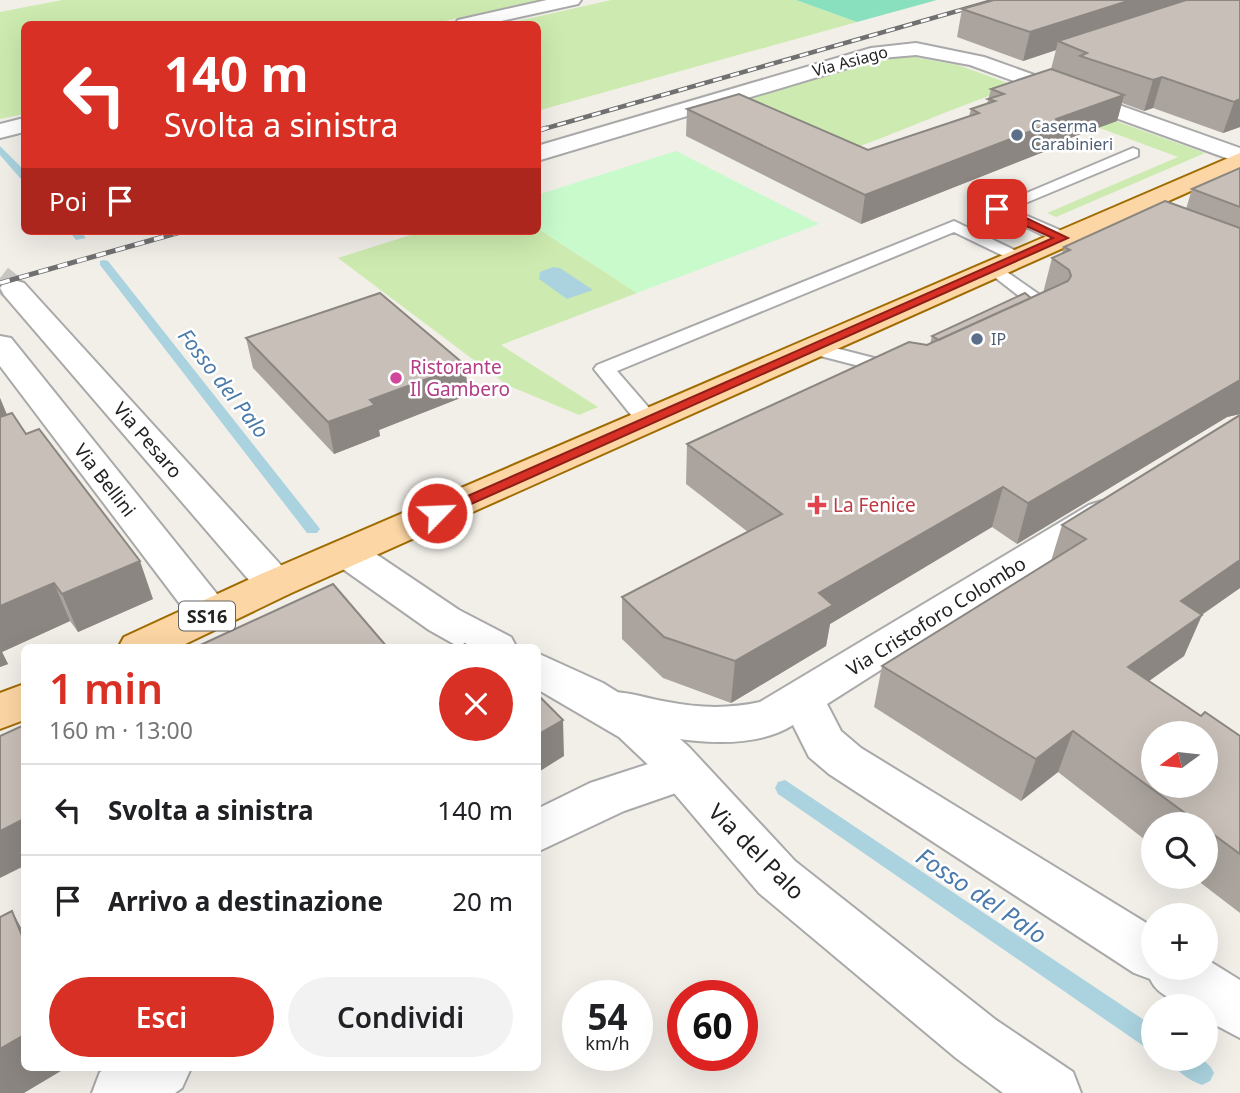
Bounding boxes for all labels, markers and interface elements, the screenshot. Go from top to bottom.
text: 140 m [164,40,309,106]
street label: Via Asiago [810,40,890,82]
icon: left [49,49,140,140]
text: Svolta a sinistra [164,103,399,146]
place label: Caserma Carabinieri [1031,115,1113,155]
marker: Caserma Carabinieri [1009,127,1025,143]
pin [967,179,1027,239]
icon: arrive [101,182,139,220]
text: Poi [49,183,87,219]
icon: arrive [978,190,1016,228]
water label: Fosso del Palo [172,322,276,444]
place label: IP [991,328,1006,350]
marker: IP [969,331,985,347]
place label: Ristorante Il Gambero [410,354,510,402]
marker: Ristorante Il Gambero [388,370,404,386]
street label: Via Pesaro [108,396,188,484]
street label: Via Bellini [68,438,142,522]
position arrow [400,476,474,550]
place label: La Fenice [833,492,916,518]
marker: La Fenice [807,495,827,515]
street label: Via Cristoforo Colombo [841,550,1031,682]
road number: SS16 [179,602,235,630]
text: 1 min [49,659,163,716]
button: close [439,667,513,741]
text: 160 m · 13:00 [49,714,193,746]
north arrow [1141,721,1218,798]
map controls [1141,721,1218,1071]
icon: left [49,791,87,829]
text: Svolta a sinistra [108,792,314,828]
text: 140 m [437,792,513,828]
street label: Via del Palo [702,796,812,906]
button: search [1141,812,1218,889]
water label: Fosso del Palo [910,839,1054,951]
icon: arrive [49,882,87,920]
text: Arrivo a destinazione [108,883,383,919]
text: 20 m [452,883,513,919]
button: + [1141,903,1218,980]
button: Esci [49,977,274,1057]
button: Condividi [288,977,513,1057]
speed limit sign: 60 [667,980,758,1071]
text: 54 [587,993,628,1040]
button: − [1141,994,1218,1071]
text: km/h [585,1031,630,1055]

